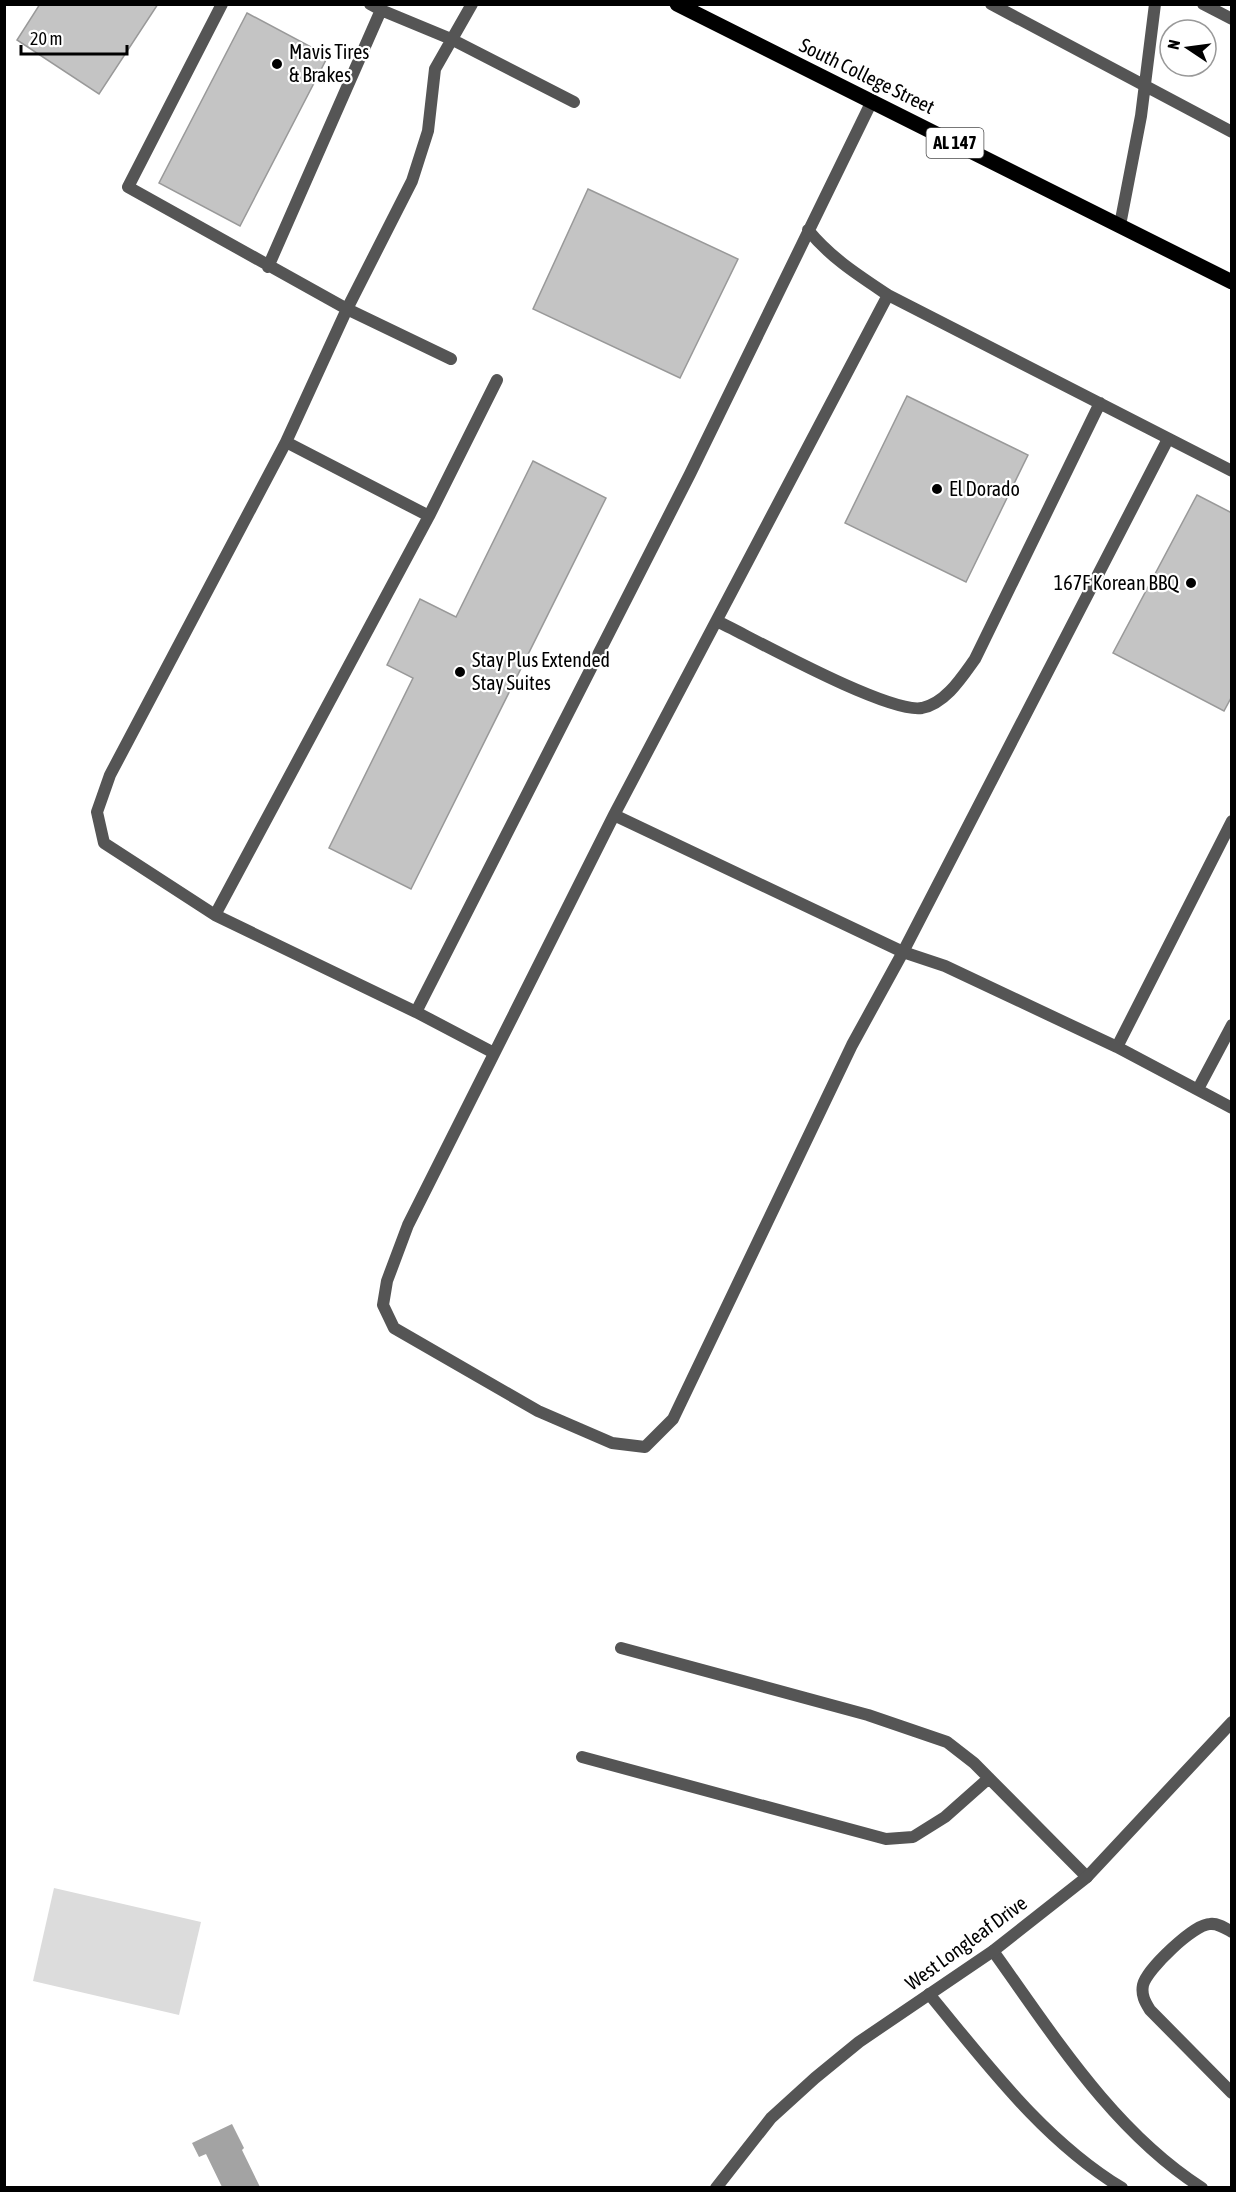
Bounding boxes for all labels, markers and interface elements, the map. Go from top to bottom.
scale bar [21,18,128,56]
north arrow [1158,18,1218,78]
text: 20 m [30,28,62,49]
street label: South College Street [796,33,939,118]
text: N [1164,38,1183,51]
place label: Mavis Tires & Brakes [289,40,369,86]
marker: Mavis Tires & Brakes [270,57,284,71]
road number: AL 147 [926,128,984,158]
place label: El Dorado [949,477,1020,500]
marker: El Dorado [930,482,944,496]
place label: 167F Korean BBQ [1054,571,1179,594]
marker: 167F Korean BBQ [1184,576,1198,590]
place label: Stay Plus Extended Stay Suites [472,648,610,694]
marker: Stay Plus Extended Stay Suites [453,665,467,679]
street label: West Longleaf Drive [900,1891,1031,1994]

